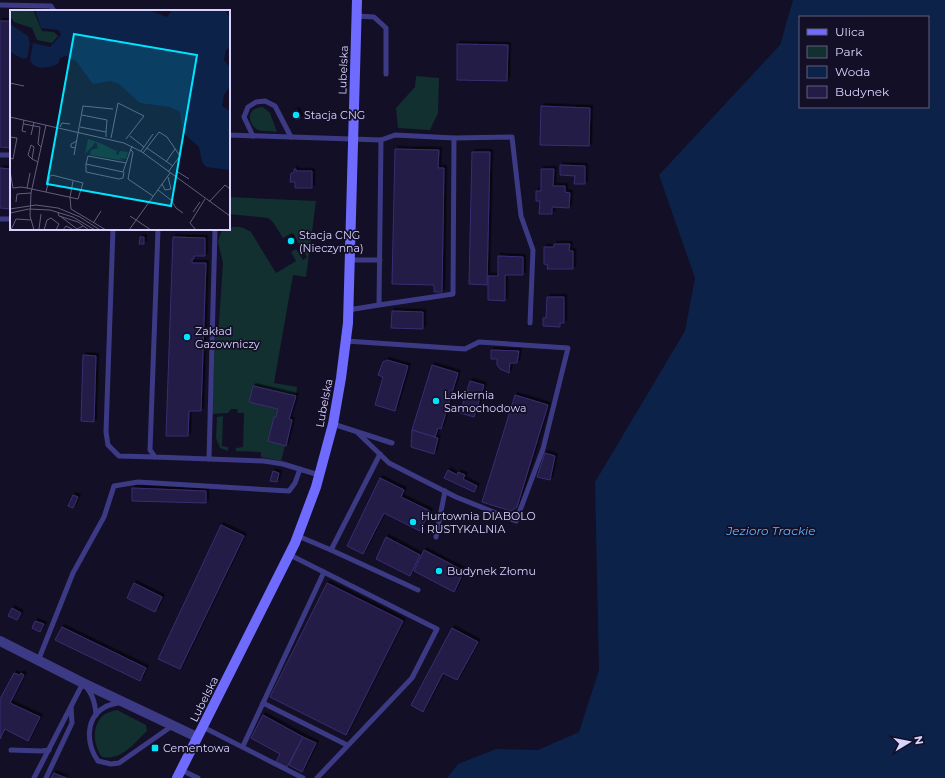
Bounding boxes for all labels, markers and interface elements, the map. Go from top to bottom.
inset map [10,10,230,230]
legend [799,16,929,108]
text: Ulica [835,24,865,39]
text: Park [835,44,863,59]
street label: Lubelska [335,45,351,95]
text: Woda [835,64,870,79]
text: Budynek [835,84,890,99]
place label: Stacja CNG [304,108,365,122]
marker: Stacja CNG [291,110,301,120]
place label: Stacja CNG (Nieczynna) [299,228,364,255]
marker: Stacja CNG (Nieczynna) [286,236,296,246]
place label: Zakład Gazowniczy [195,324,260,351]
marker: Zakład Gazowniczy [182,332,192,342]
street label: Lubelska [312,378,336,428]
place label: Lakiernia Samochodowa [444,388,526,415]
marker: Lakiernia Samochodowa [431,396,441,406]
place label: Hurtownia DIABOLO i RUSTYKALNIA [421,509,536,536]
marker: Hurtownia DIABOLO i RUSTYKALNIA [408,517,418,527]
water label: Jezioro Trackie [725,523,816,538]
place label: Budynek Złomu [447,564,536,578]
marker: Budynek Złomu [434,566,444,576]
street label: Lubelska [187,674,221,724]
north arrow [889,722,929,762]
text: N [911,735,927,746]
place label: Cementowa [163,741,230,755]
marker: Cementowa [150,743,160,753]

